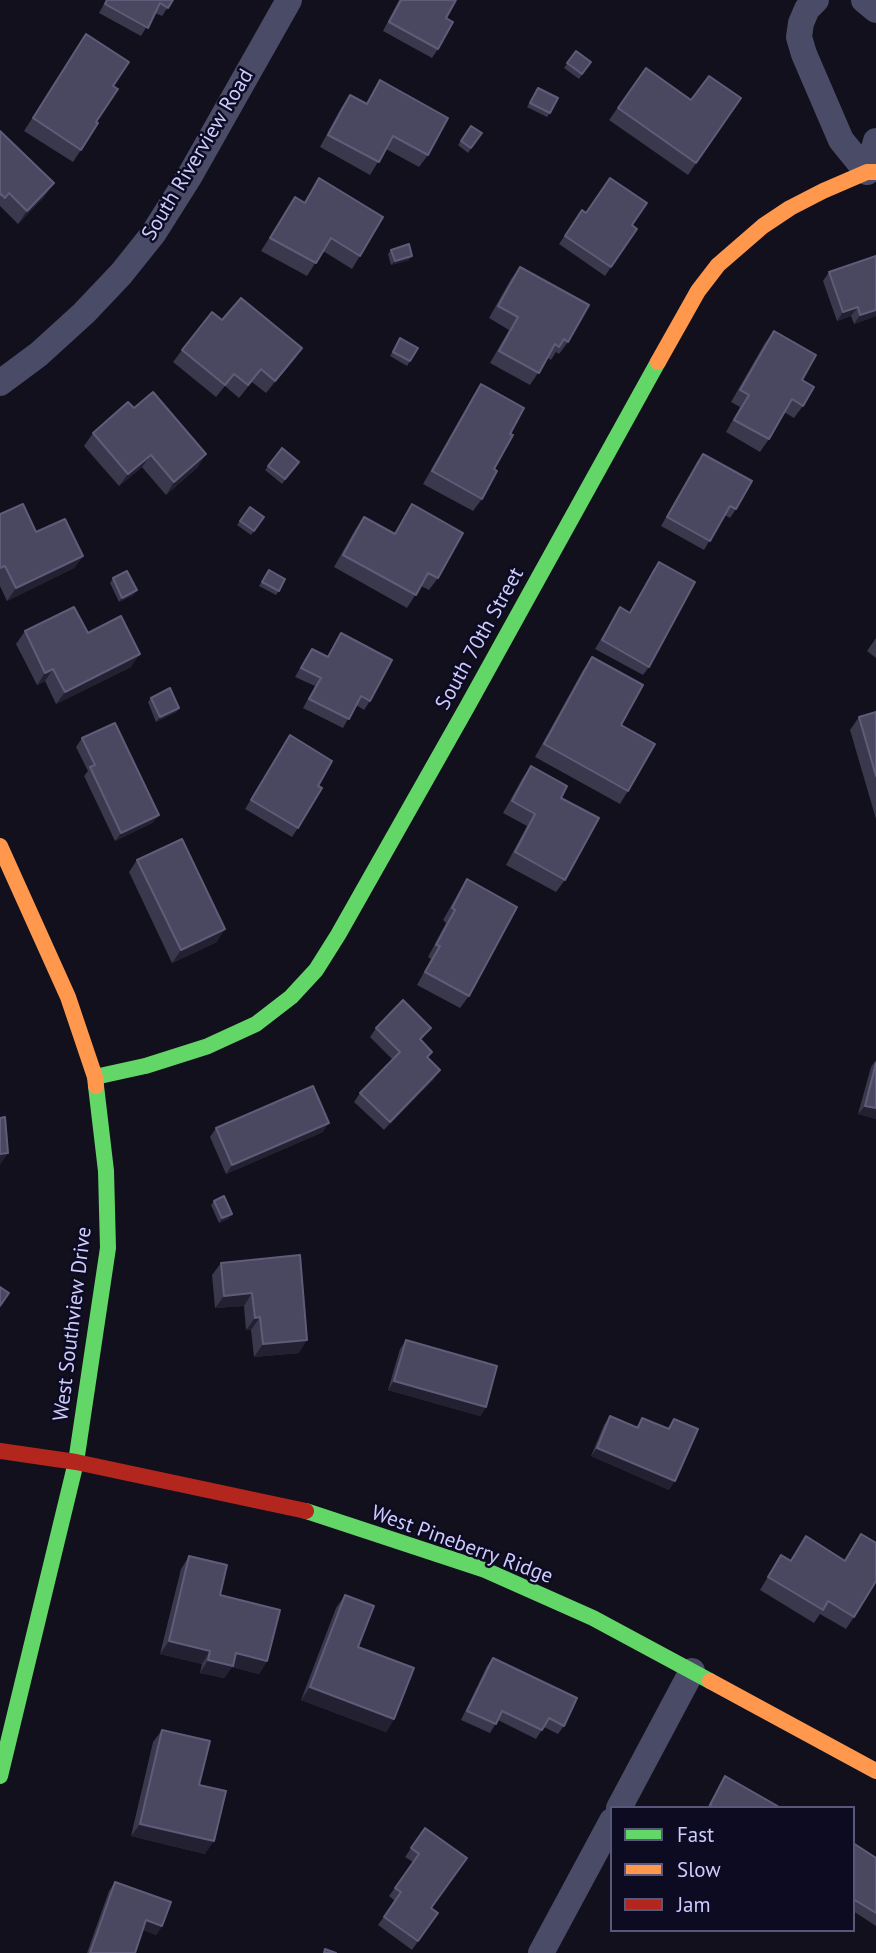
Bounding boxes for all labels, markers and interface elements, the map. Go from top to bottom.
street label: South Riverview Road [137,65,259,245]
street label: South 70th Street [431,564,529,714]
street label: West Southview Drive [49,1226,97,1422]
street label: West Pineberry Ridge [368,1500,556,1590]
legend [610,1806,855,1932]
text: Fast [677,1821,714,1848]
text: Slow [677,1856,721,1883]
text: Jam [677,1891,711,1918]

